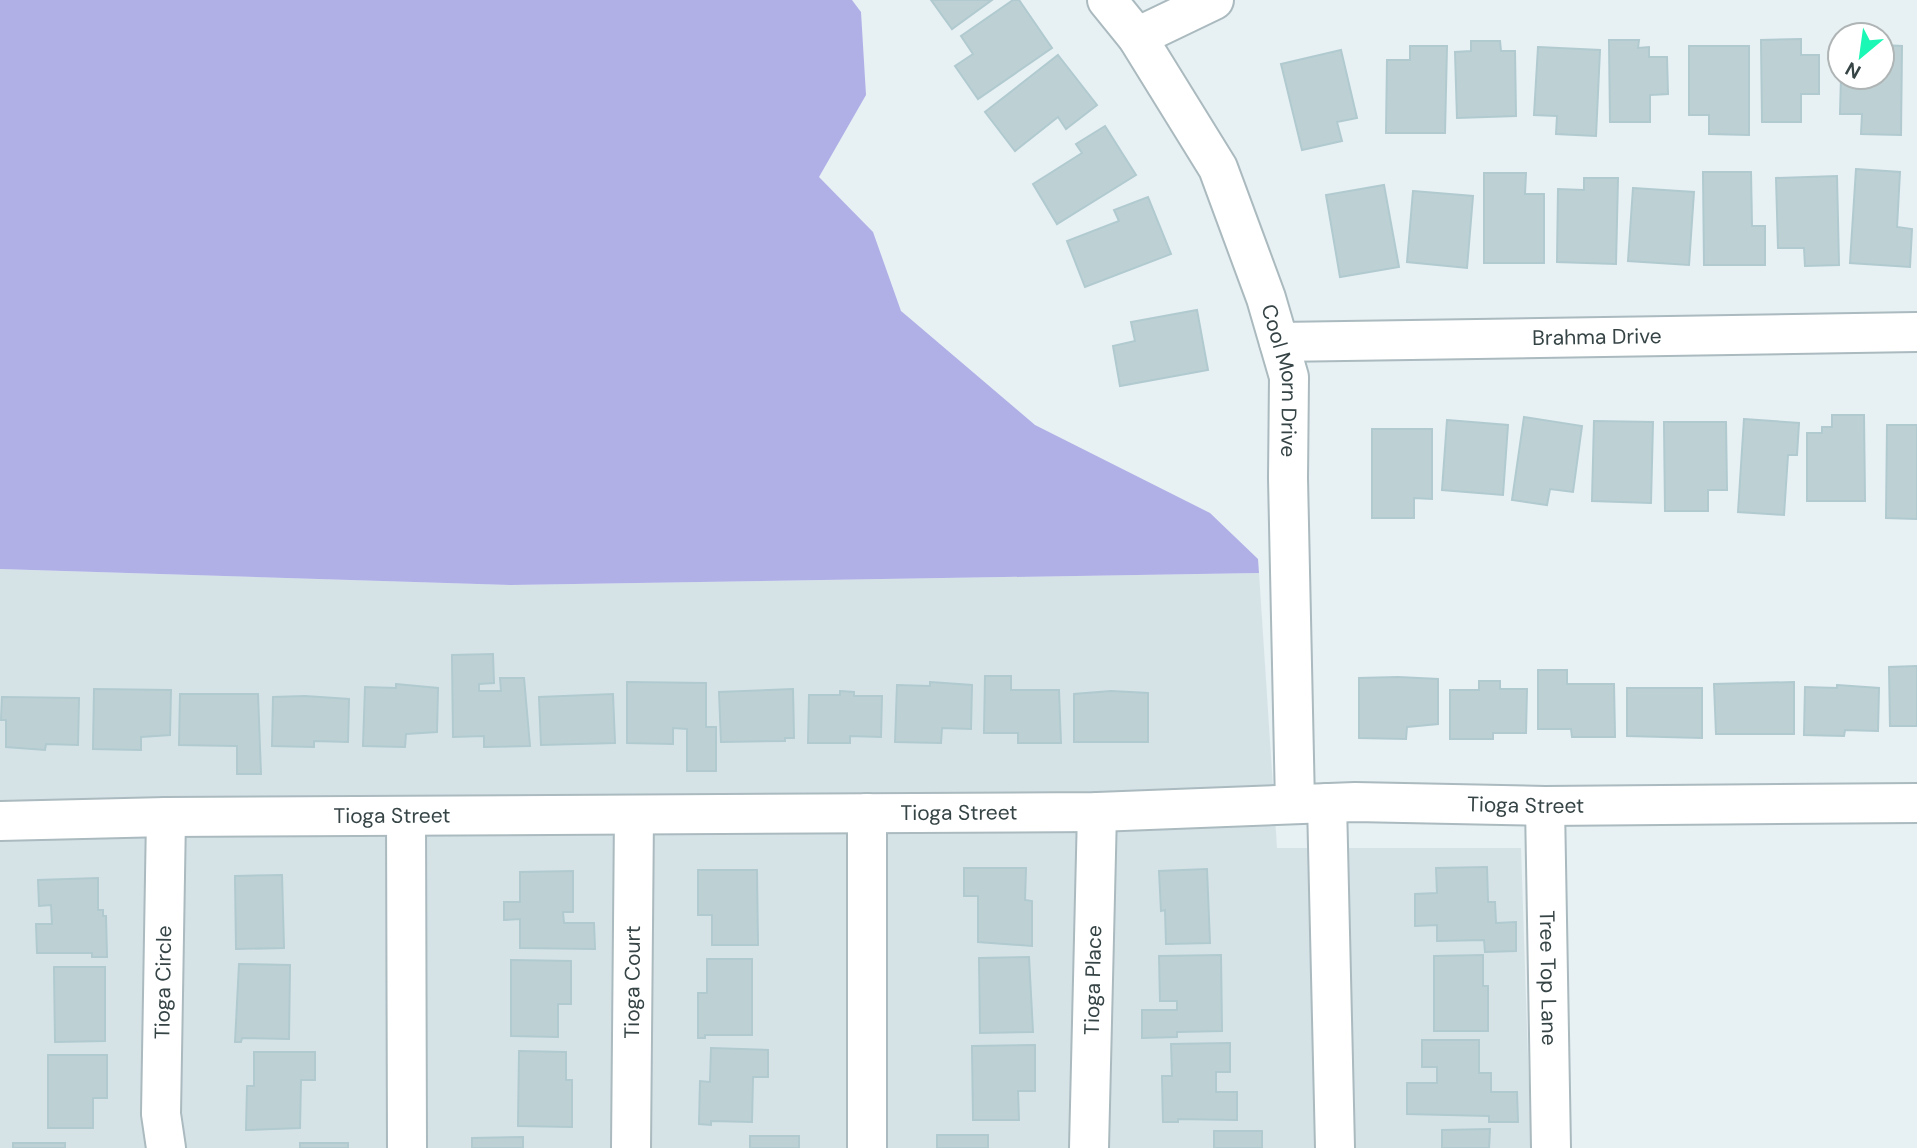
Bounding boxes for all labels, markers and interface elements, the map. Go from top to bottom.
north arrow [1826,21,1896,91]
text: N [1841,56,1865,85]
street label: Cool Morn Drive [1255,301,1304,457]
street label: Brahma Drive [1532,322,1662,352]
street label: Tioga Street [1467,790,1584,820]
street label: Tioga Street [900,798,1018,827]
street label: Tioga Street [333,801,451,830]
street label: Tree Top Lane [1533,910,1563,1046]
street label: Tioga Circle [148,925,178,1039]
street label: Tioga Court [618,925,647,1039]
street label: Tioga Place [1078,925,1108,1035]

